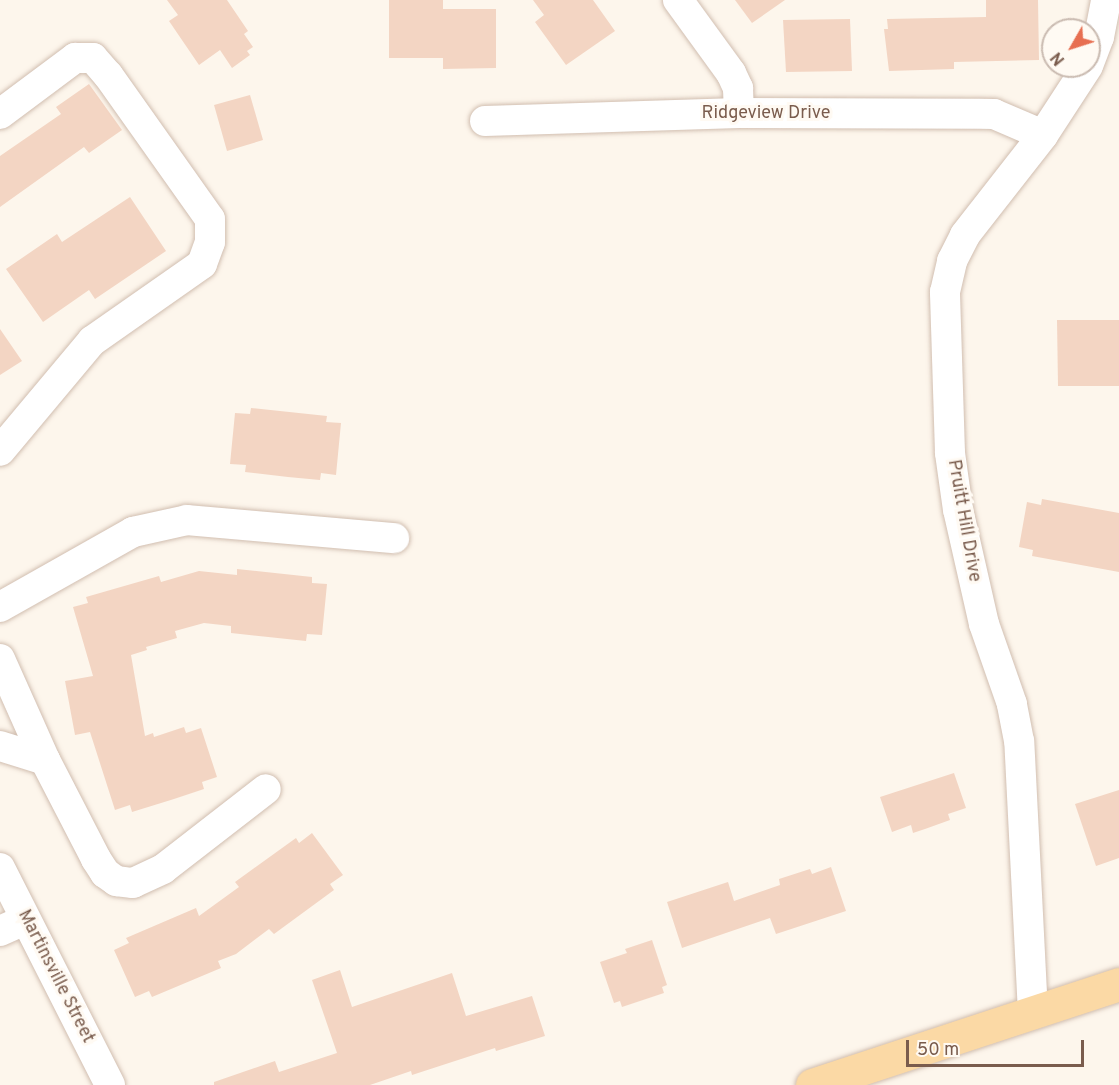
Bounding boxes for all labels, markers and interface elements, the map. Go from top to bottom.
north arrow [1041,18,1101,78]
text: N [1047,47,1070,69]
street label: Ridgeview Drive [701,103,831,125]
street label: Pruitt Hill Drive [942,458,984,584]
street label: Martinsville Street [12,907,98,1047]
scale bar [909,1028,1088,1066]
text: 50 m [917,1039,959,1062]

